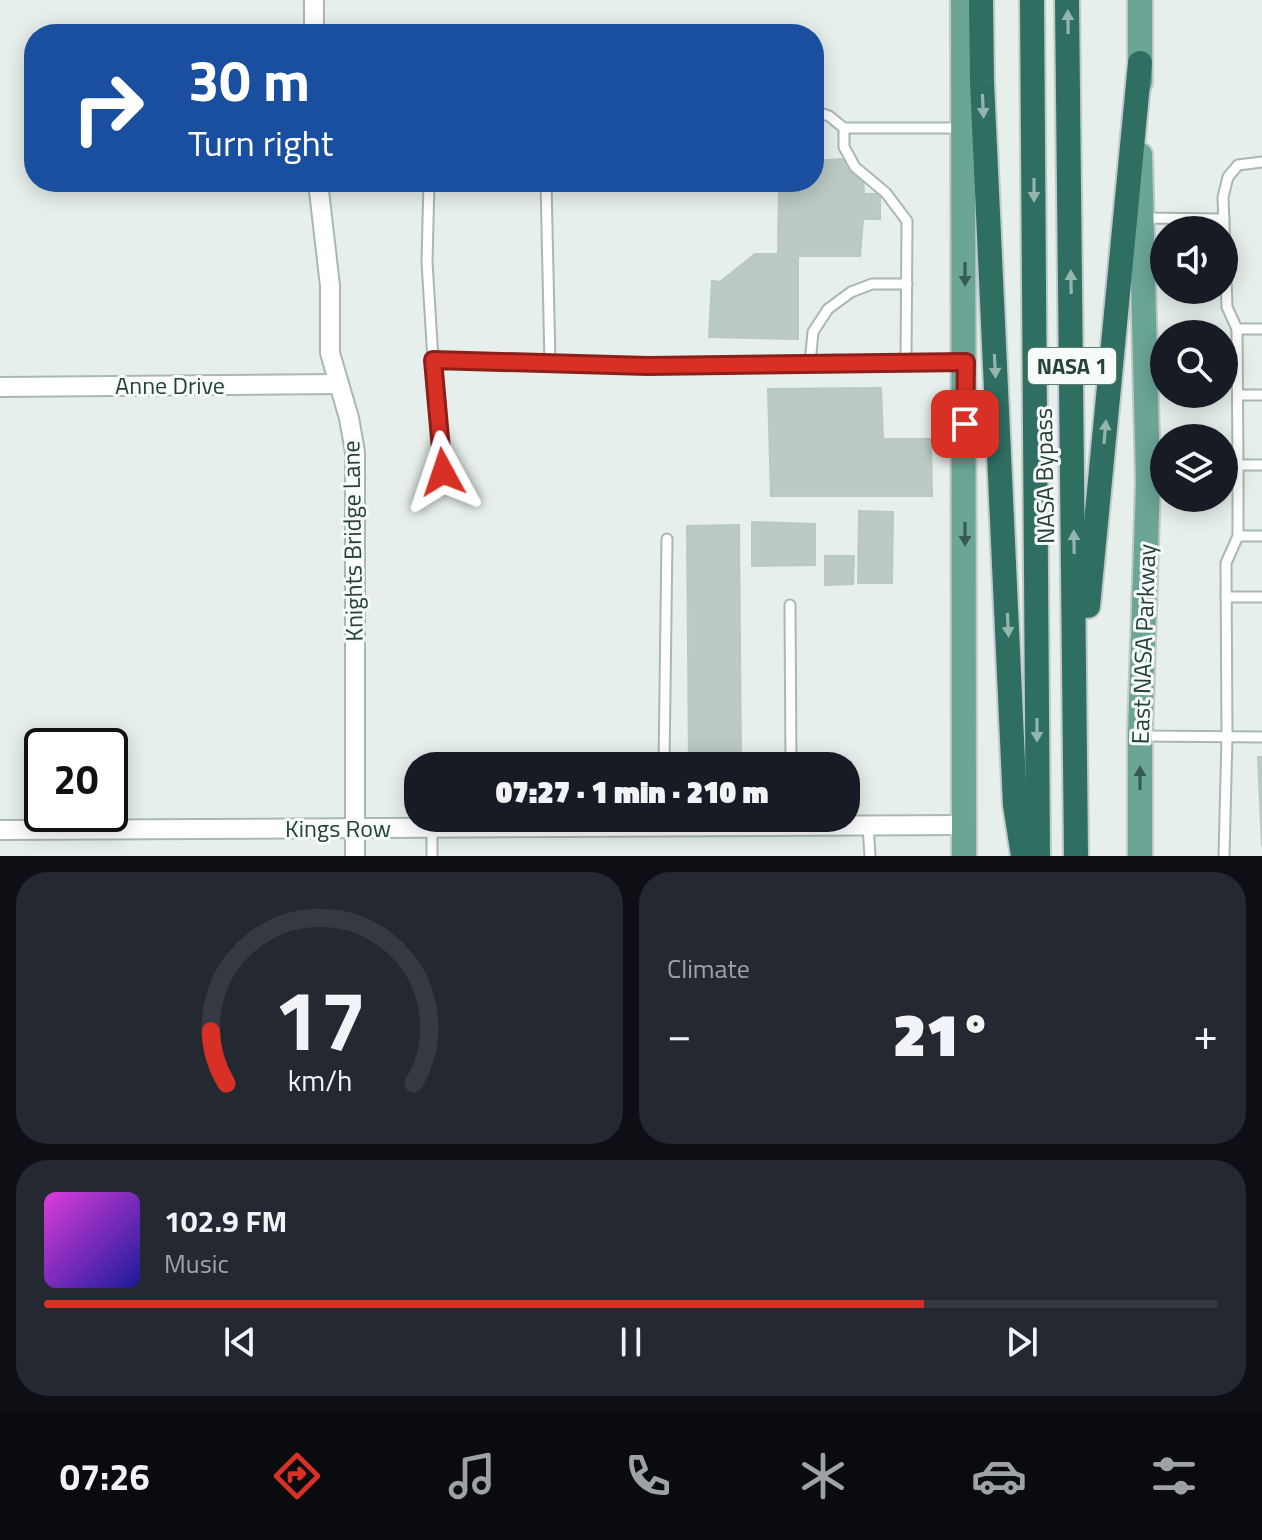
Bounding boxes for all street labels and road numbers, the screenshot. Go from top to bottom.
road number: NASA 1 [1028,348,1116,384]
street label: Anne Drive [115,367,225,403]
street label: NASA Bypass [1025,408,1063,544]
street label: Knights Bridge Lane [332,440,372,642]
street label: East NASA Parkway [1122,543,1165,745]
street label: Kings Row [285,810,391,846]

